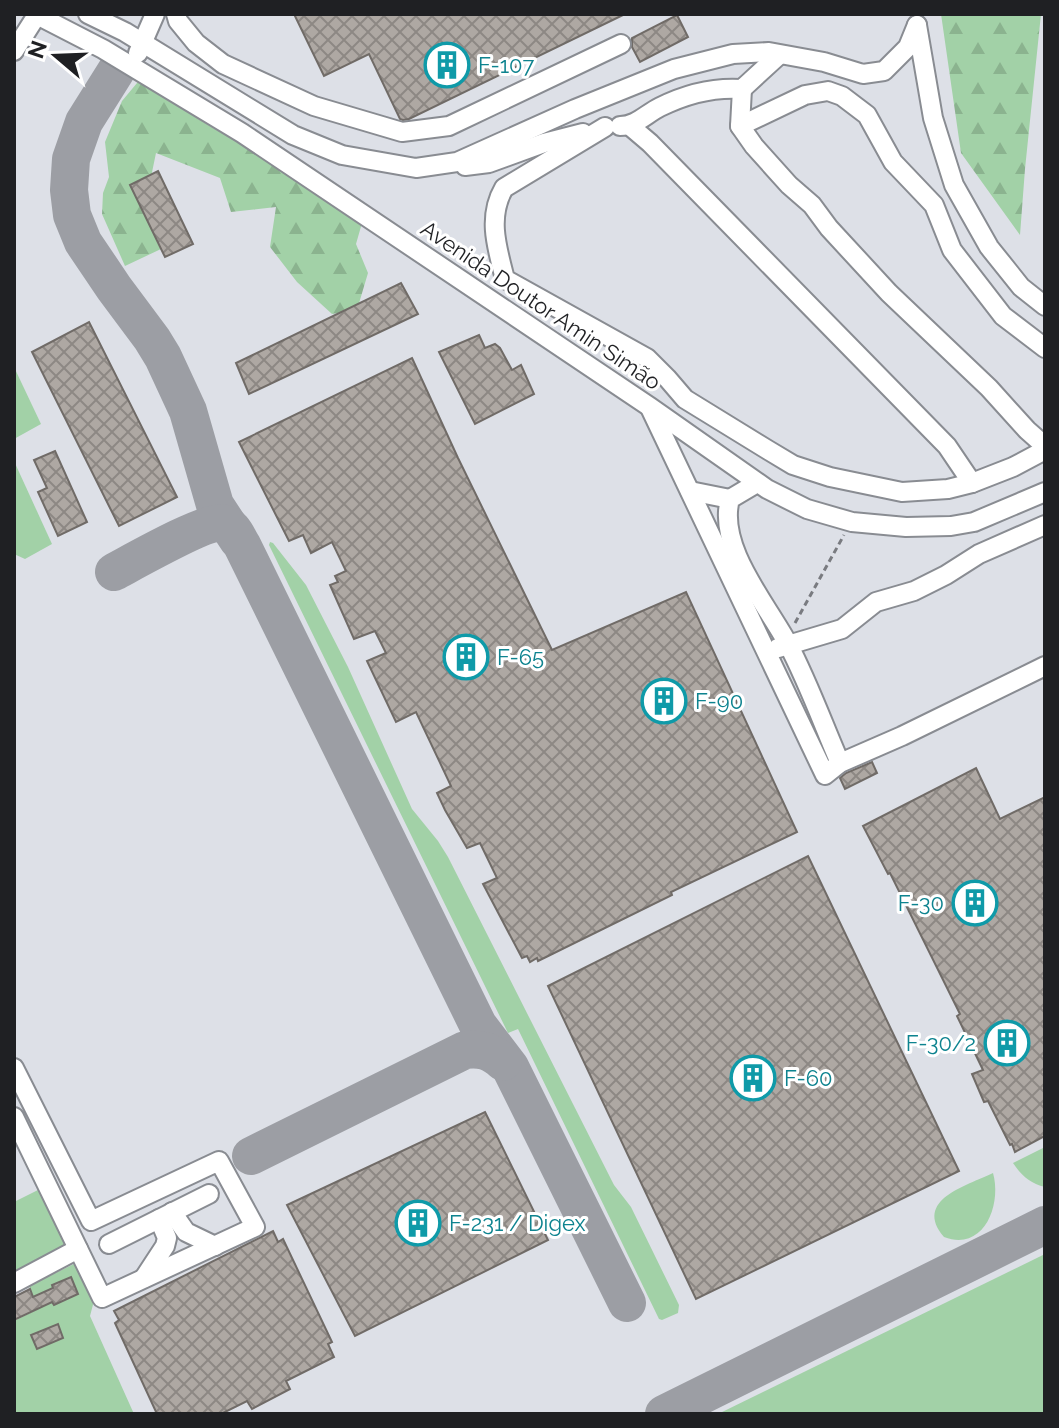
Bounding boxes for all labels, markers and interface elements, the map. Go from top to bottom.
north arrow [16,16,96,96]
text: N [22,37,52,62]
building icon: F-107 [423,41,471,89]
place label: F-107 [478,52,534,78]
street label: Avenida Doutor Amin Simão [416,215,666,395]
building icon: F-65 [442,633,490,681]
place label: F-65 [497,644,544,670]
building icon: F-90 [640,677,688,725]
place label: F-90 [695,688,743,714]
building icon: F-30 [951,879,999,927]
place label: F-30 [898,890,944,916]
building icon: F-30/2 [983,1019,1031,1067]
place label: F-30/2 [906,1030,976,1056]
building icon: F-60 [729,1054,777,1102]
place label: F-60 [784,1065,833,1091]
building icon: F-231 / Digex [394,1199,442,1247]
place label: F-231 / Digex [449,1210,586,1236]

